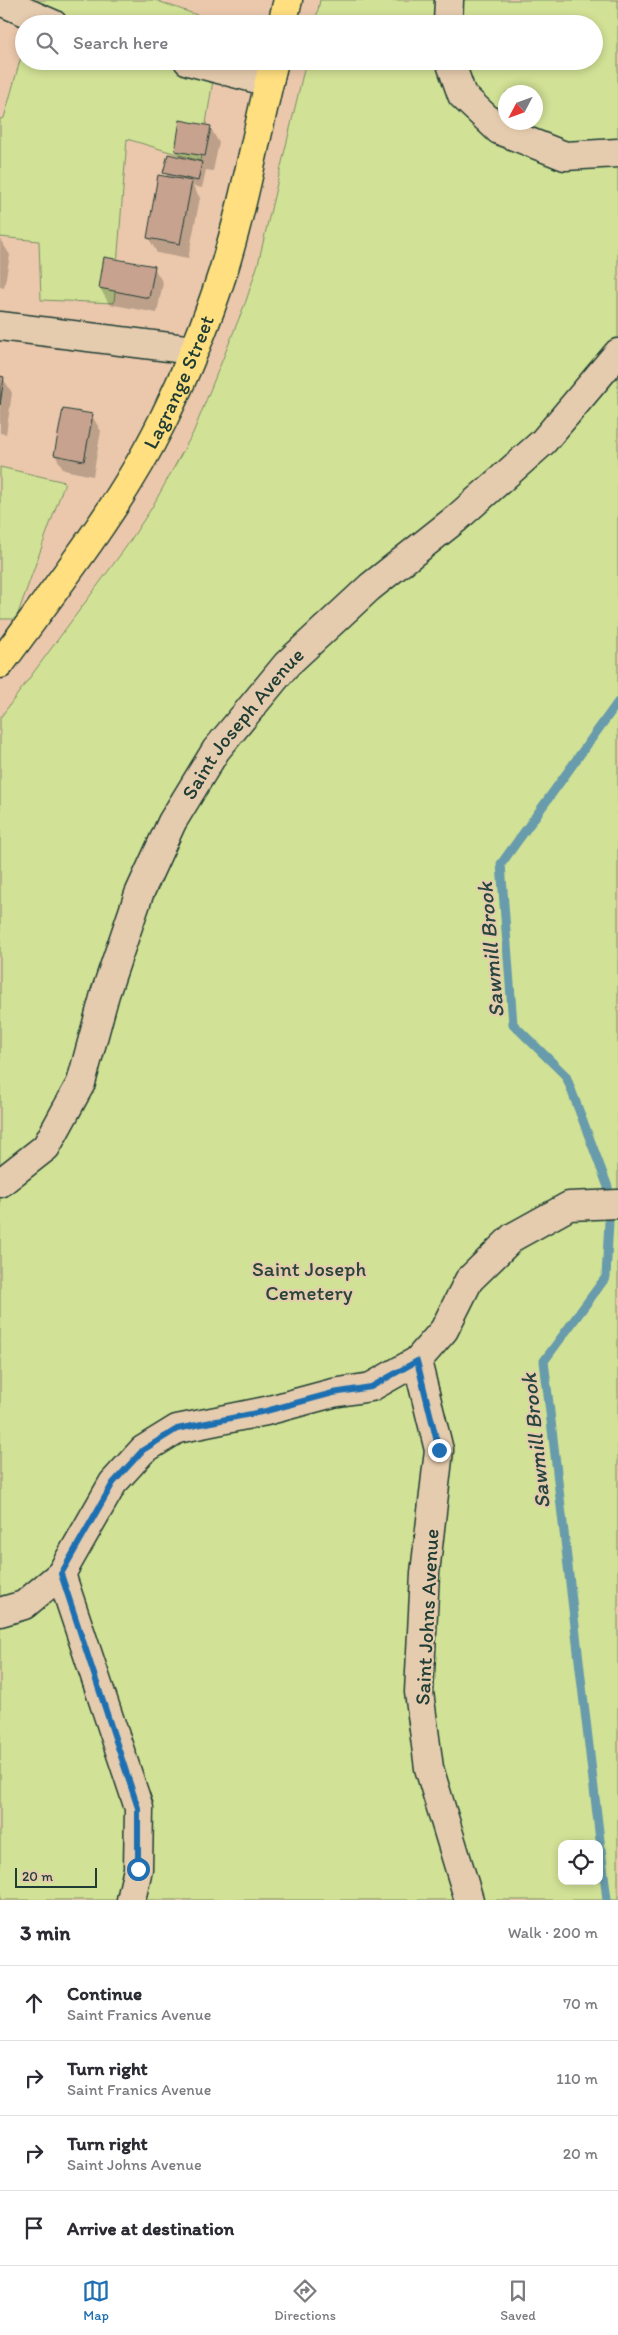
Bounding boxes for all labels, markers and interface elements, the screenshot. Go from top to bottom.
search box [15,15,603,70]
icon: search [33,29,61,57]
text: Search here [73,31,168,54]
north arrow [498,85,543,130]
street label: Lagrange Street [137,311,219,453]
street label: Saint Joseph Avenue [176,642,309,804]
water label: Sawmill Brook [471,879,510,1019]
park label: Saint Joseph Cemetery [252,1256,366,1305]
water label: Sawmill Brook [515,1370,556,1510]
route end [428,1439,451,1462]
street label: Saint Johns Avenue [409,1528,444,1706]
map controls [558,1840,603,1885]
button: locate [558,1840,603,1885]
route start [127,1858,150,1881]
scale bar [15,1865,98,1888]
text: 20 m [22,1868,53,1885]
text: 3 min [20,1920,70,1945]
text: Walk · 200 m [508,1923,598,1942]
text: Continue [67,1982,142,2005]
icon: ahead [20,1989,48,2017]
text: 70 m [563,1994,598,2013]
text: Saint Franics Avenue [67,2005,211,2024]
text: Turn right [67,2057,148,2080]
icon: right [20,2064,48,2092]
text: 110 m [556,2069,598,2088]
text: Saint Franics Avenue [67,2080,211,2099]
text: Turn right [67,2132,148,2155]
icon: right [20,2139,48,2167]
text: 20 m [563,2144,598,2163]
text: Saint Johns Avenue [67,2155,202,2174]
icon: arrive [20,2214,48,2242]
text: Arrive at destination [67,2217,234,2240]
tab: Map [82,2277,110,2324]
tab: Directions [274,2277,336,2324]
tab: Saved [500,2277,536,2324]

